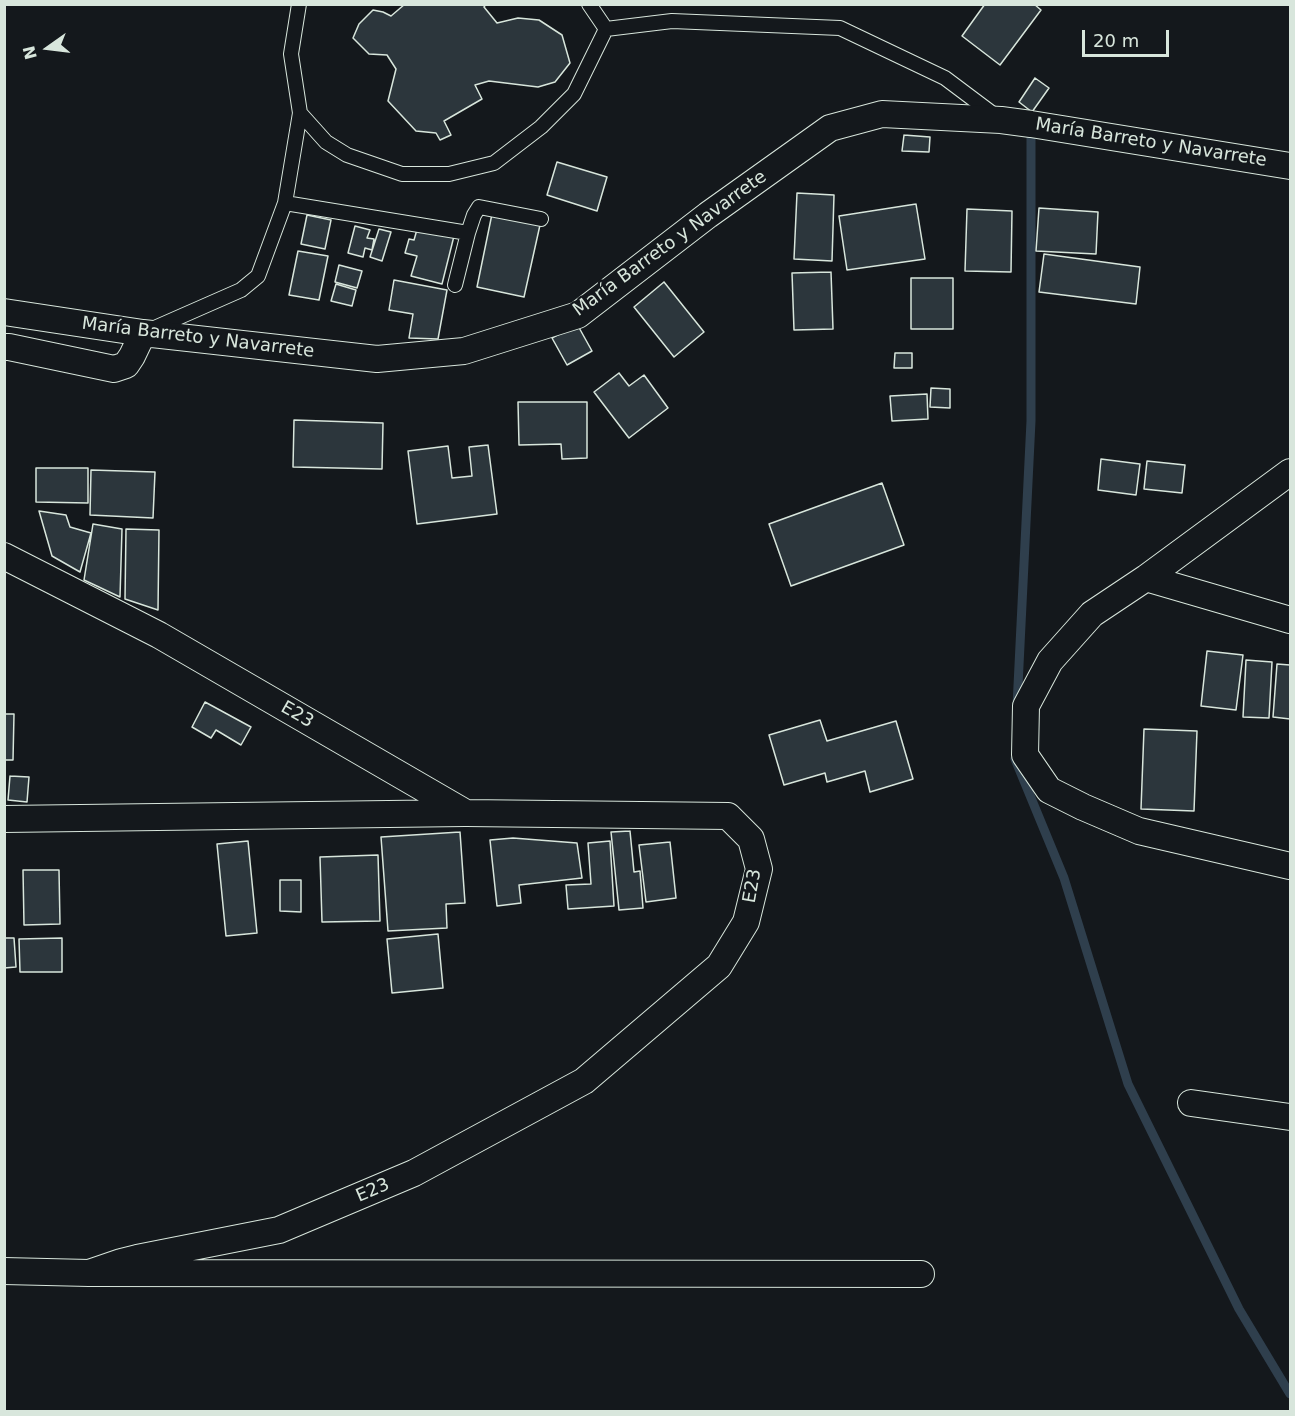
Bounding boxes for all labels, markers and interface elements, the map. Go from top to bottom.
north arrow [18,18,78,78]
scale bar [1085,18,1172,56]
text: 20 m [1093,30,1139,51]
text: N [19,44,41,61]
street label: María Barreto y Navarrete [1034,114,1268,172]
street label: María Barreto y Navarrete [569,167,771,321]
street label: María Barreto y Navarrete [81,313,315,363]
street label: E23 [277,697,317,733]
street label: E23 [739,867,767,905]
street label: E23 [353,1174,393,1208]

